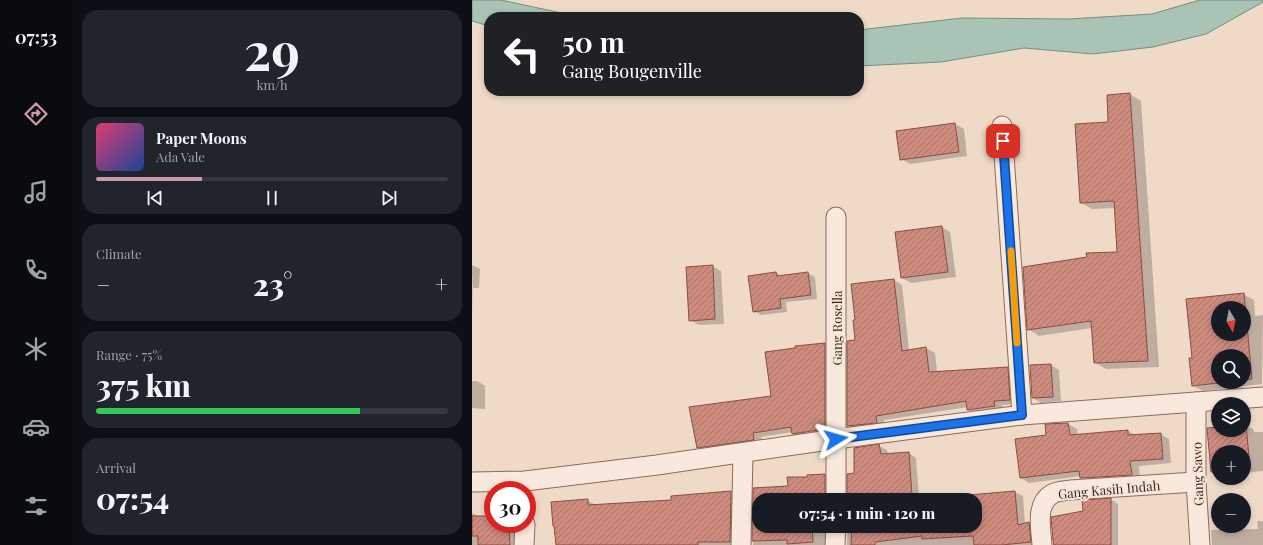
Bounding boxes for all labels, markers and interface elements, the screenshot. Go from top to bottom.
text: 29 [244,15,300,84]
text: 50 m [562,23,625,60]
text: 07:53 [15,25,57,49]
icon: left [496,28,548,80]
text: Gang Bougenville [562,59,702,83]
text: km/h [256,76,288,93]
icon: directions [22,100,50,128]
pin [986,124,1020,158]
text: Paper Moons [156,128,247,148]
icon: arrive [992,130,1014,152]
text: Ada Vale [156,148,205,165]
icon: music [22,178,50,206]
icon: previous [144,187,166,209]
icon: pause [261,187,283,209]
icon: next [378,187,400,209]
text: Climate [96,245,142,262]
icon: phone [22,256,50,284]
text: 23° [253,264,292,304]
text: − [96,269,110,299]
text: + [435,269,448,299]
street label: Gang Rosella [828,290,845,366]
north arrow [1211,301,1251,341]
map controls [1211,301,1251,533]
icon: climate [22,335,50,363]
text: Range · 75% [96,346,162,363]
button: search [1211,349,1251,389]
text: 375 km [96,365,191,405]
button: layers [1211,397,1251,437]
icon: car [22,413,50,441]
position arrow [815,418,857,460]
street label: Gang Sawo [1187,442,1207,506]
button: + [1211,445,1251,485]
text: Arrival [96,459,136,476]
street label: Gang Kasih Indah [1057,476,1161,502]
text: 07:54 [96,478,169,518]
speed limit sign: 30 [484,481,536,533]
icon: filters [22,492,50,520]
button: − [1211,493,1251,533]
text: 07:54 · 1 min · 120 m [799,503,935,523]

